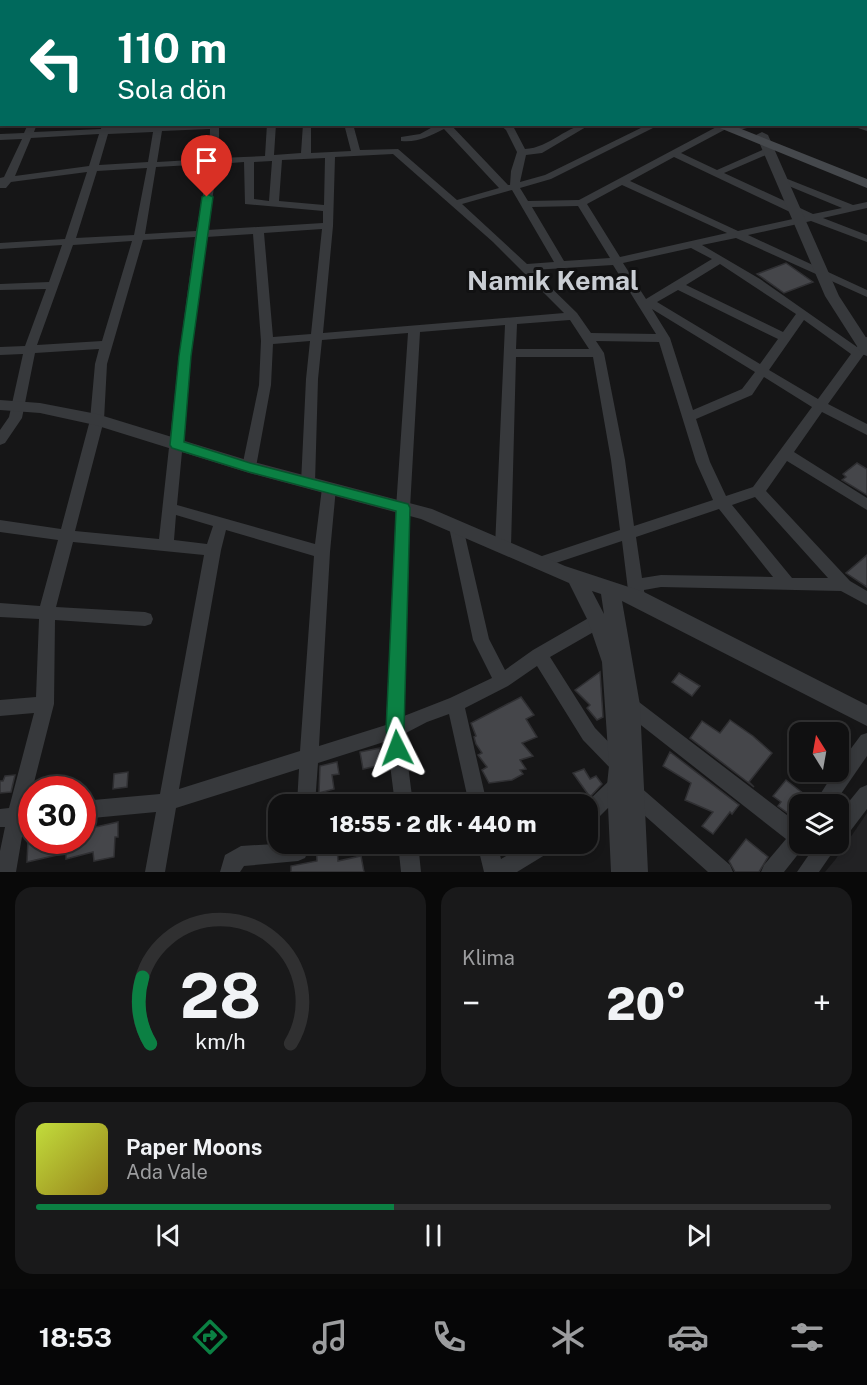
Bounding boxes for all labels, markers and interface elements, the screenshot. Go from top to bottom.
text: 110 m [117,23,227,72]
icon: left [18,24,96,102]
text: Sola dön [117,73,227,105]
pin [181,135,232,197]
icon: arrive [190,144,223,177]
district label: Namık Kemal [467,264,639,296]
position arrow [365,716,429,780]
north arrow [789,722,849,782]
map controls [789,722,849,854]
speed limit sign: 30 [18,776,96,854]
button: layers [789,794,849,854]
text: 18:55 · 2 dk · 440 m [330,811,536,837]
text: Klima [462,946,515,970]
text: 28 [180,959,261,1032]
text: 20° [606,977,687,1030]
text: − [462,984,480,1022]
text: + [813,984,831,1022]
text: km/h [195,1029,246,1054]
text: Paper Moons [126,1134,262,1160]
text: Ada Vale [126,1160,208,1184]
icon: previous [152,1219,185,1252]
icon: pause [417,1219,450,1252]
icon: next [682,1219,715,1252]
icon: directions [189,1316,231,1358]
icon: music [309,1316,351,1358]
icon: phone [428,1316,470,1358]
icon: climate [547,1316,589,1358]
icon: car [667,1316,709,1358]
icon: filters [786,1316,828,1358]
text: 18:53 [39,1321,112,1353]

